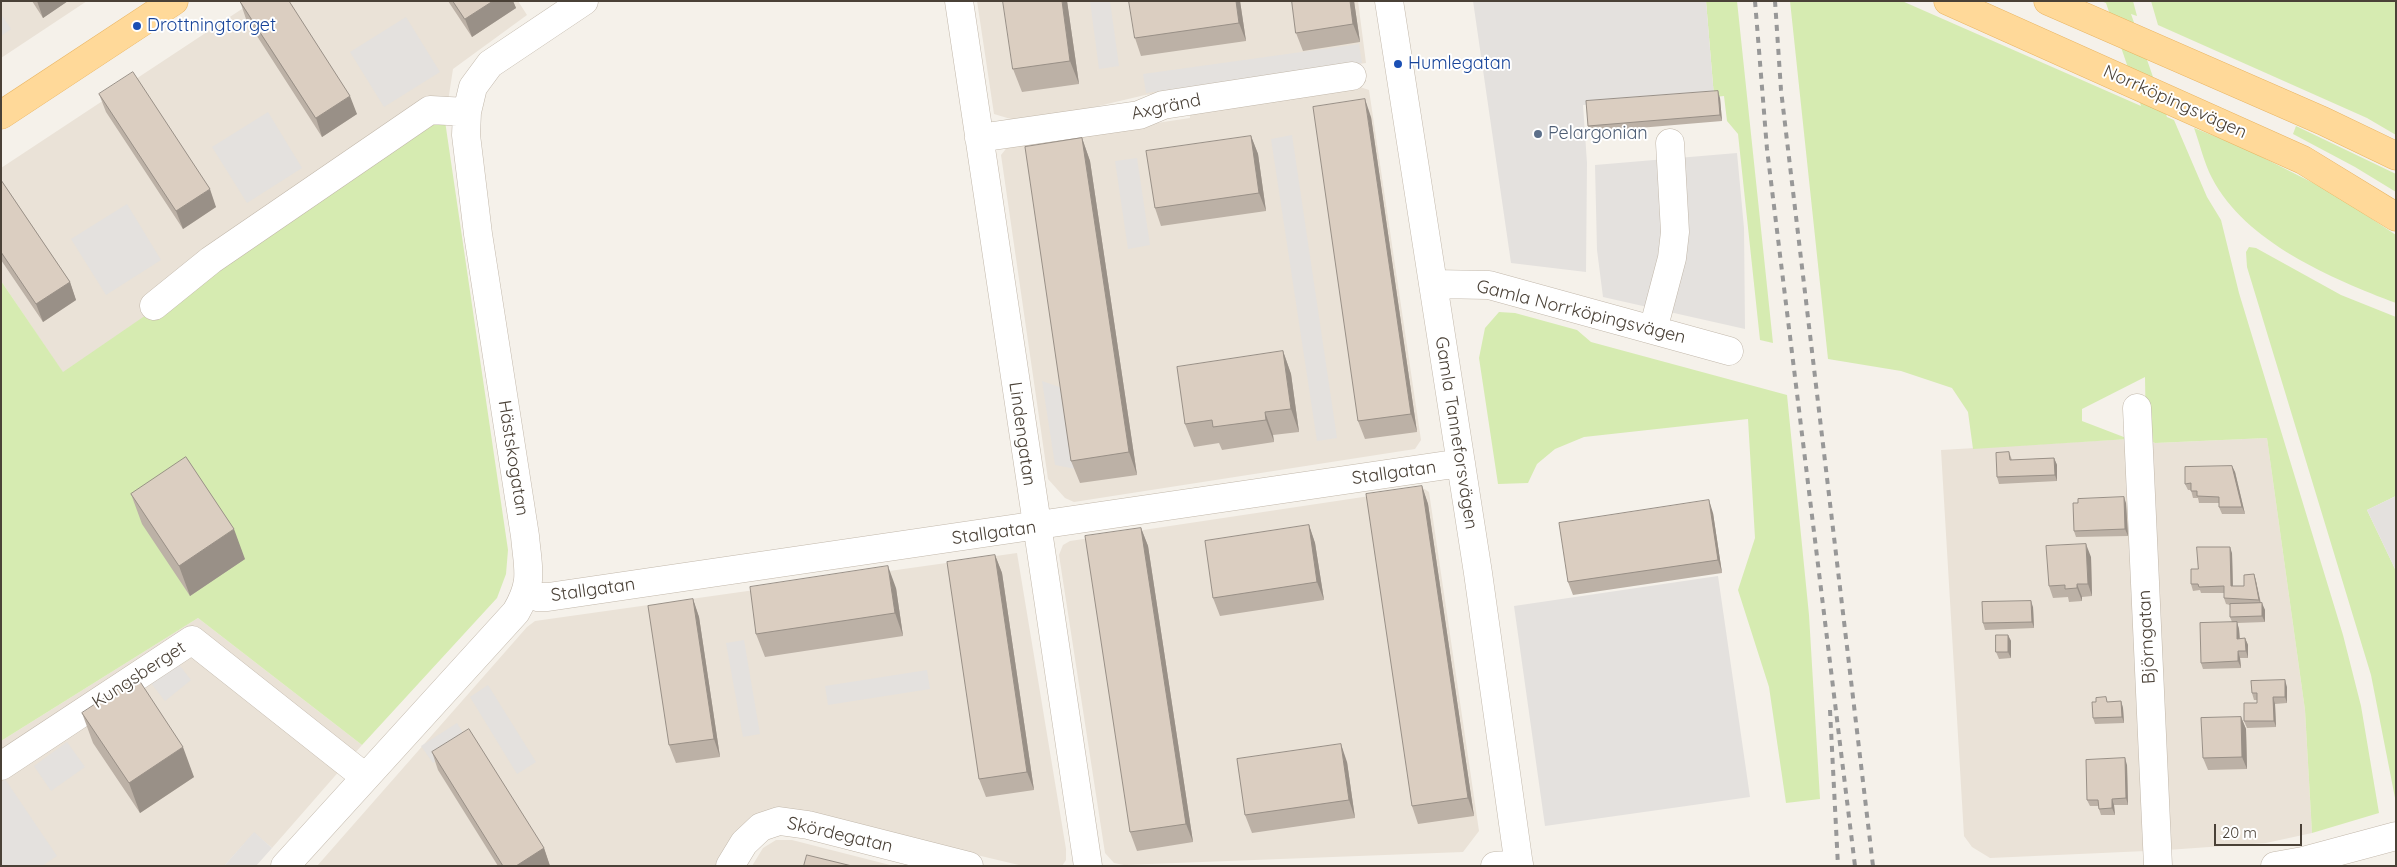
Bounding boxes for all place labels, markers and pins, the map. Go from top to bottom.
place label: Drottningtorget [147,15,276,37]
marker: Drottningtorget [131,20,143,32]
place label: Humlegatan [1408,53,1511,75]
marker: Humlegatan [1392,58,1404,70]
place label: Pelargonian [1548,123,1648,145]
marker: Pelargonian [1532,128,1544,140]

